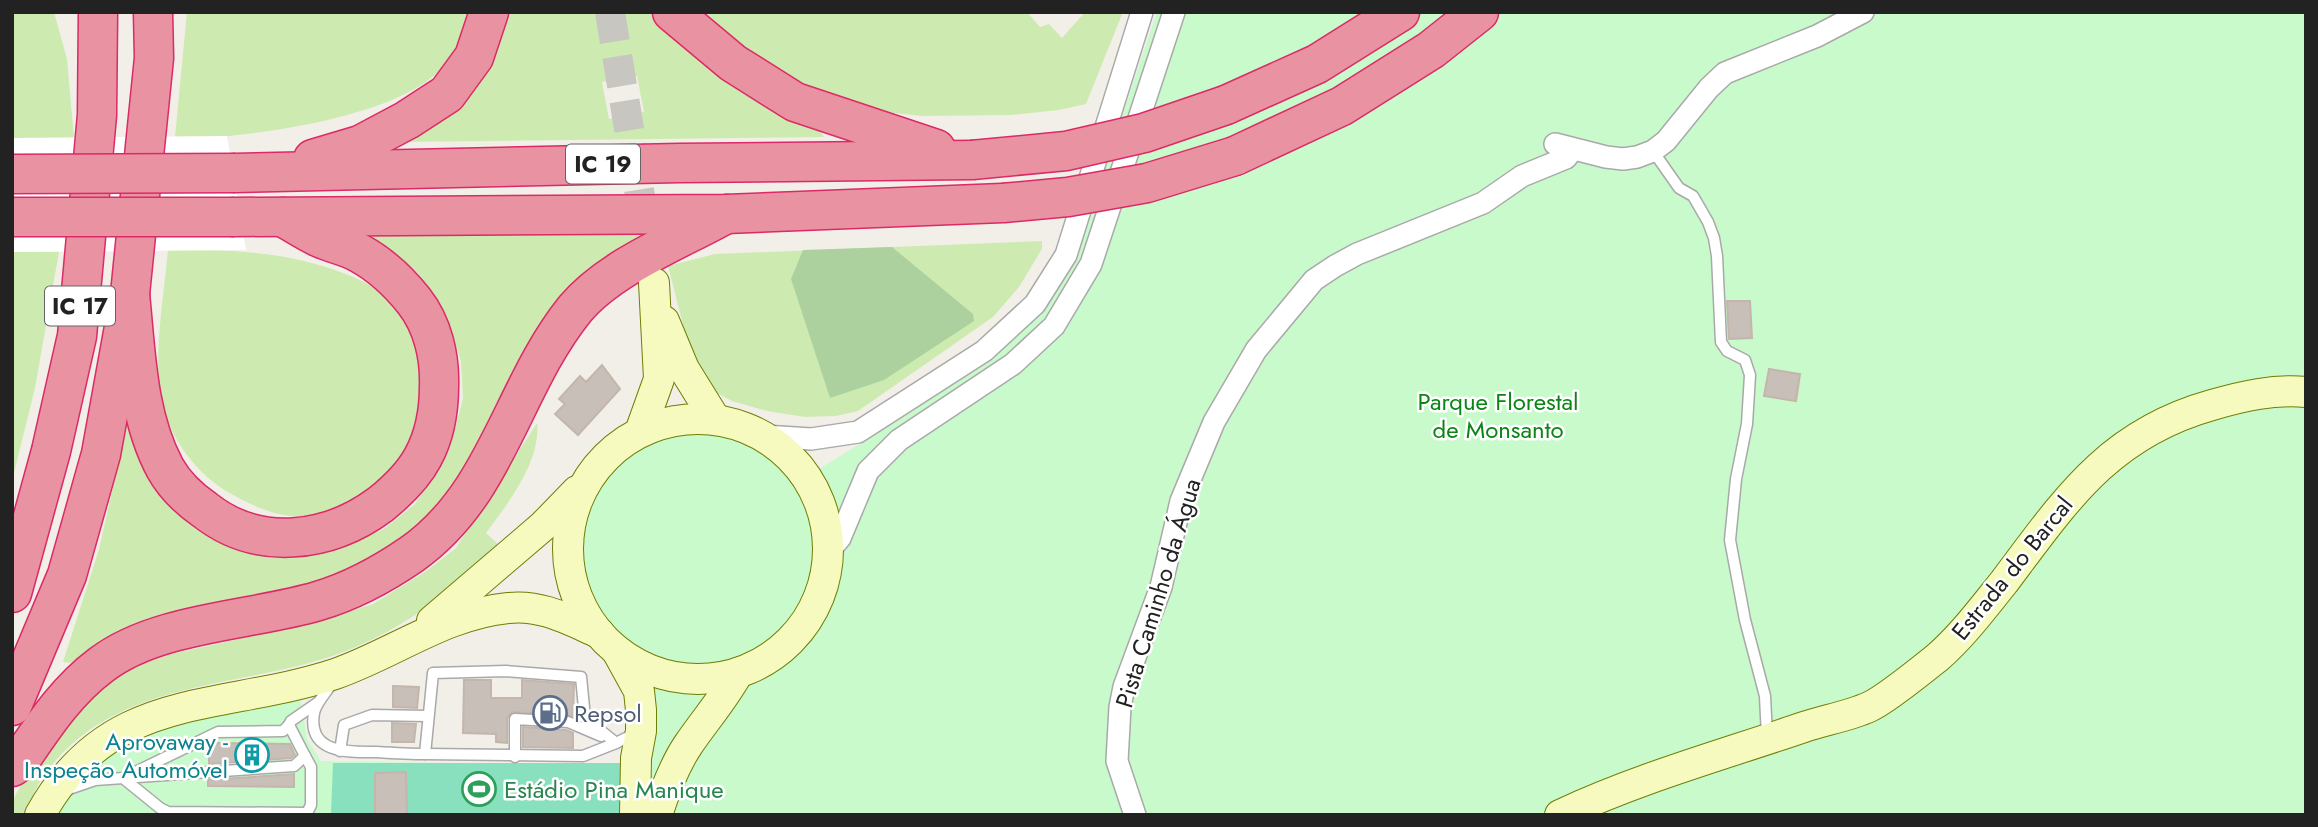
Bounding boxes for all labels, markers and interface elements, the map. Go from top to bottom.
road number: IC 19 [566,144,640,183]
road number: IC 17 [45,286,115,326]
park label: Parque Florestal de Monsanto [1417,384,1579,447]
street label: Pista Caminho da Água [1106,474,1210,712]
street label: Estrada do Barcal [1943,489,2081,647]
fuel station icon: Repsol [531,694,569,732]
place label: Repsol [574,696,642,731]
place label: Aprovaway - Inspeção Automóvel [24,724,228,787]
building icon: Aprovaway - Inspeção Automóvel [233,736,271,774]
sports icon: Estádio Pina Manique [460,770,498,808]
place label: Estádio Pina Manique [504,772,724,807]

